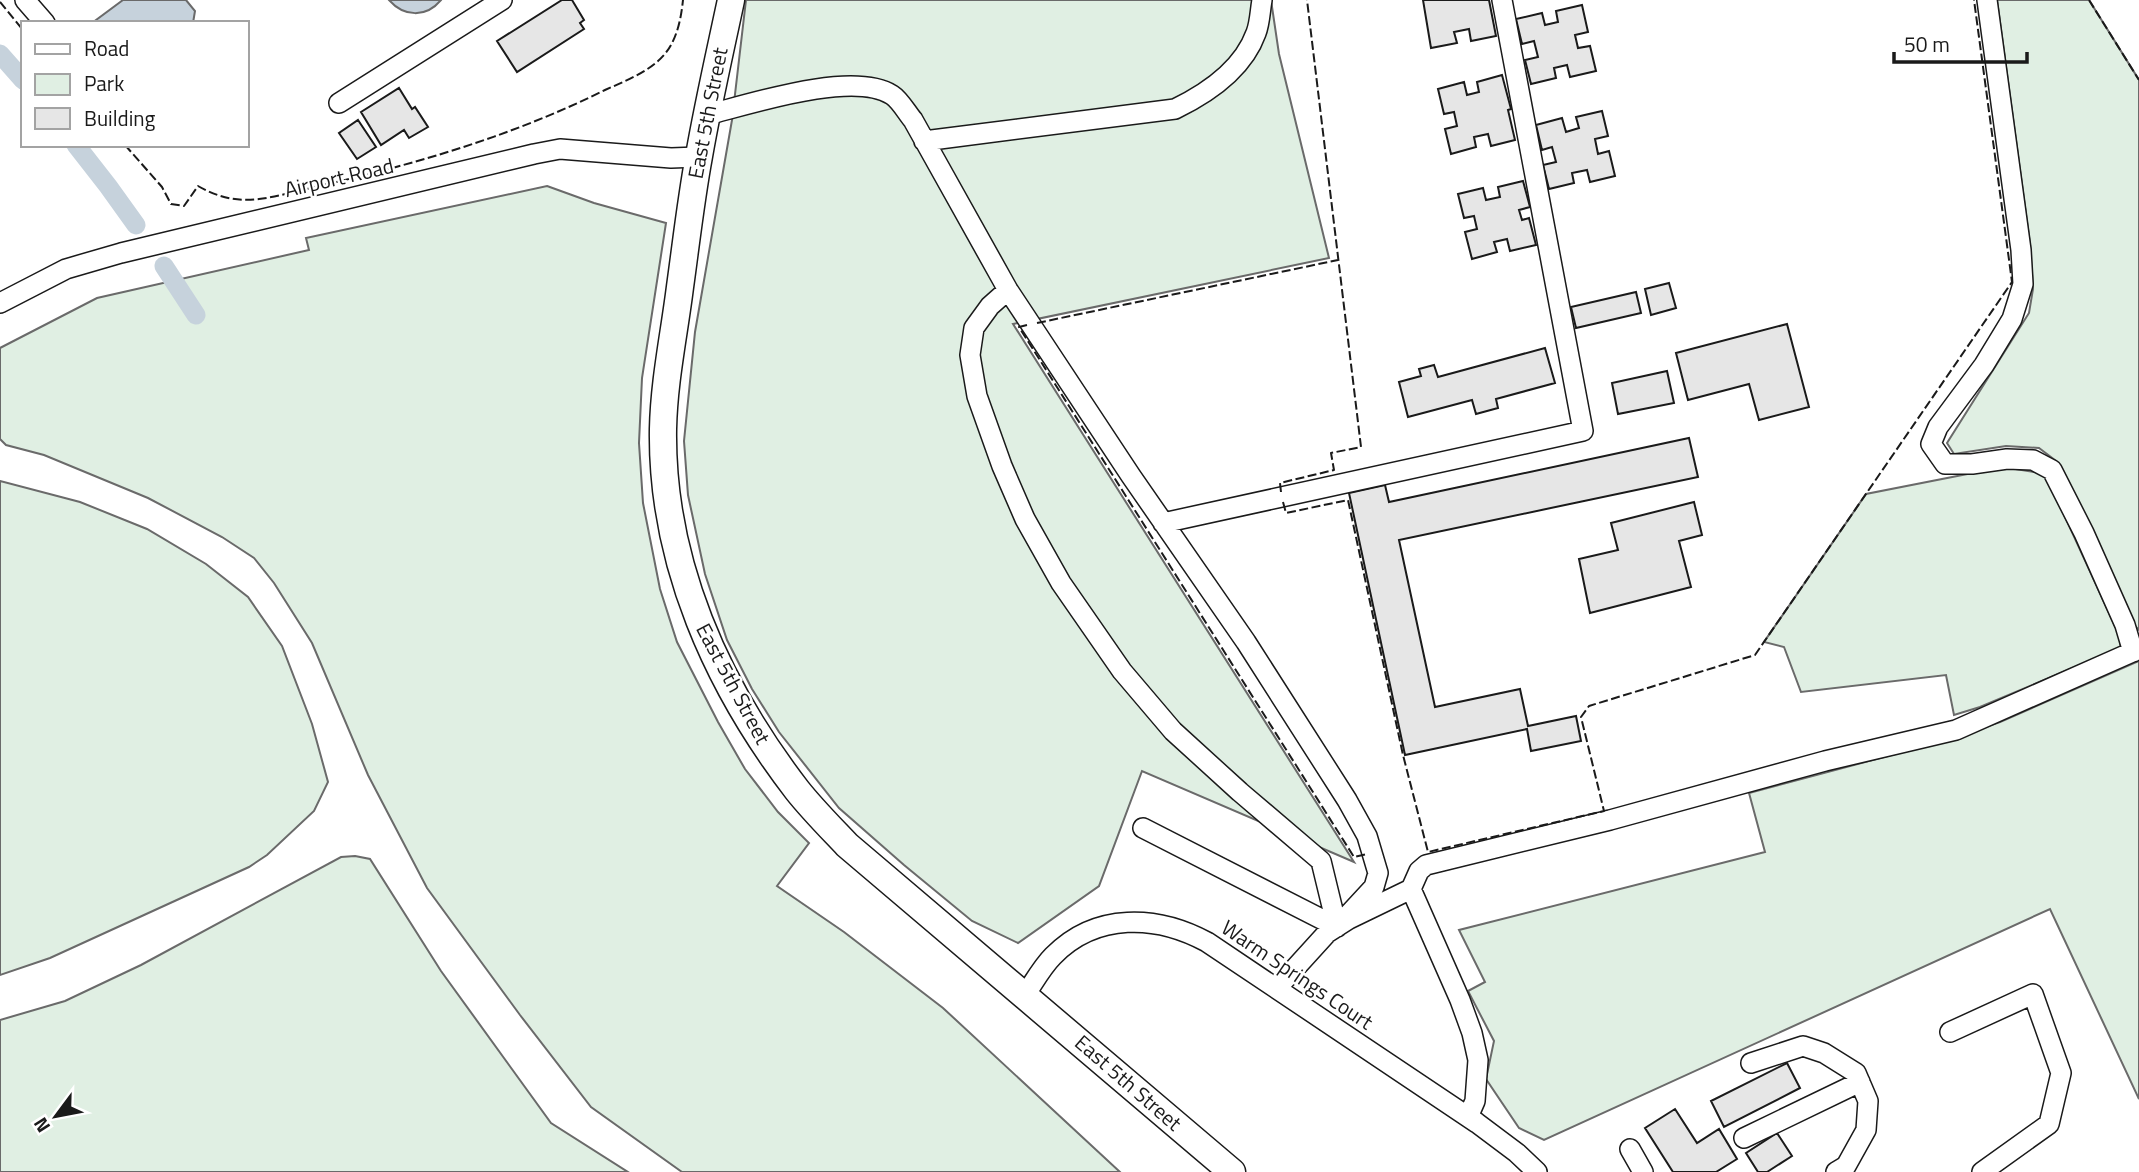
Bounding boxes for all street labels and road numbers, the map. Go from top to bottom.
street label: East 5th Street [679,44,736,181]
street label: Airport Road [281,149,397,205]
street label: East 5th Street [689,617,780,750]
street label: Warm Springs Court [1215,911,1380,1037]
street label: East 5th Street [1068,1027,1190,1138]

